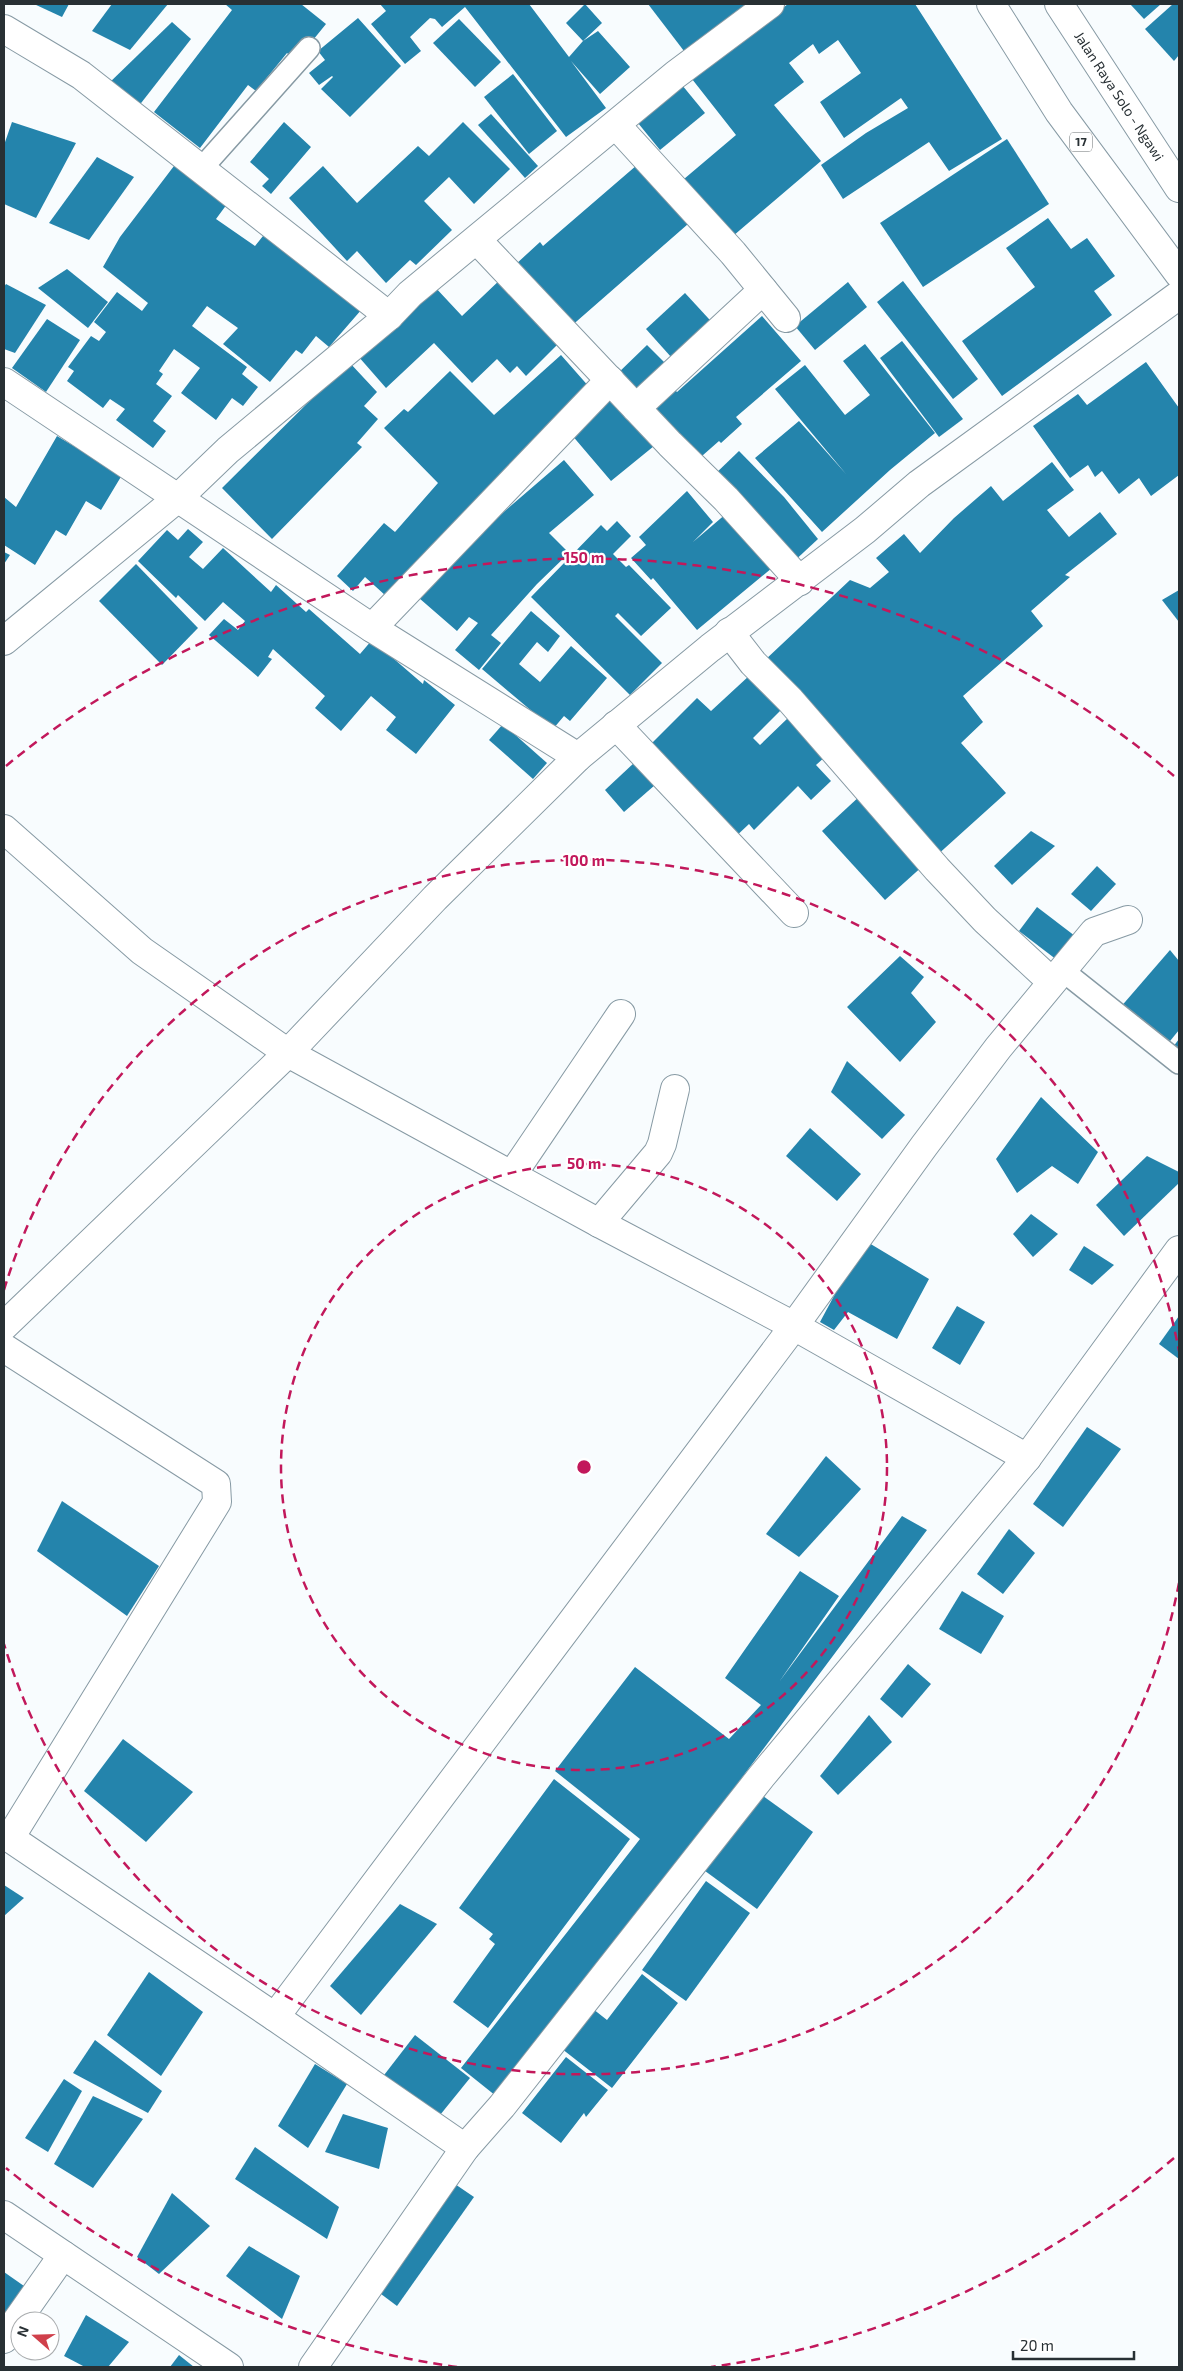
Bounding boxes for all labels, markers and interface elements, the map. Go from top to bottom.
street label: Jalan Raya Solo - Ngawi [1071,28,1168,164]
road number: 17 [1070,132,1092,152]
text: 150 m [564,548,604,566]
text: 100 m [563,851,605,869]
text: 50 m [567,1154,601,1172]
centre of rings [575,1458,593,1476]
north arrow [10,2311,60,2361]
text: N [13,2324,32,2339]
scale bar [1013,2328,1134,2360]
text: 20 m [1020,2336,1054,2354]

